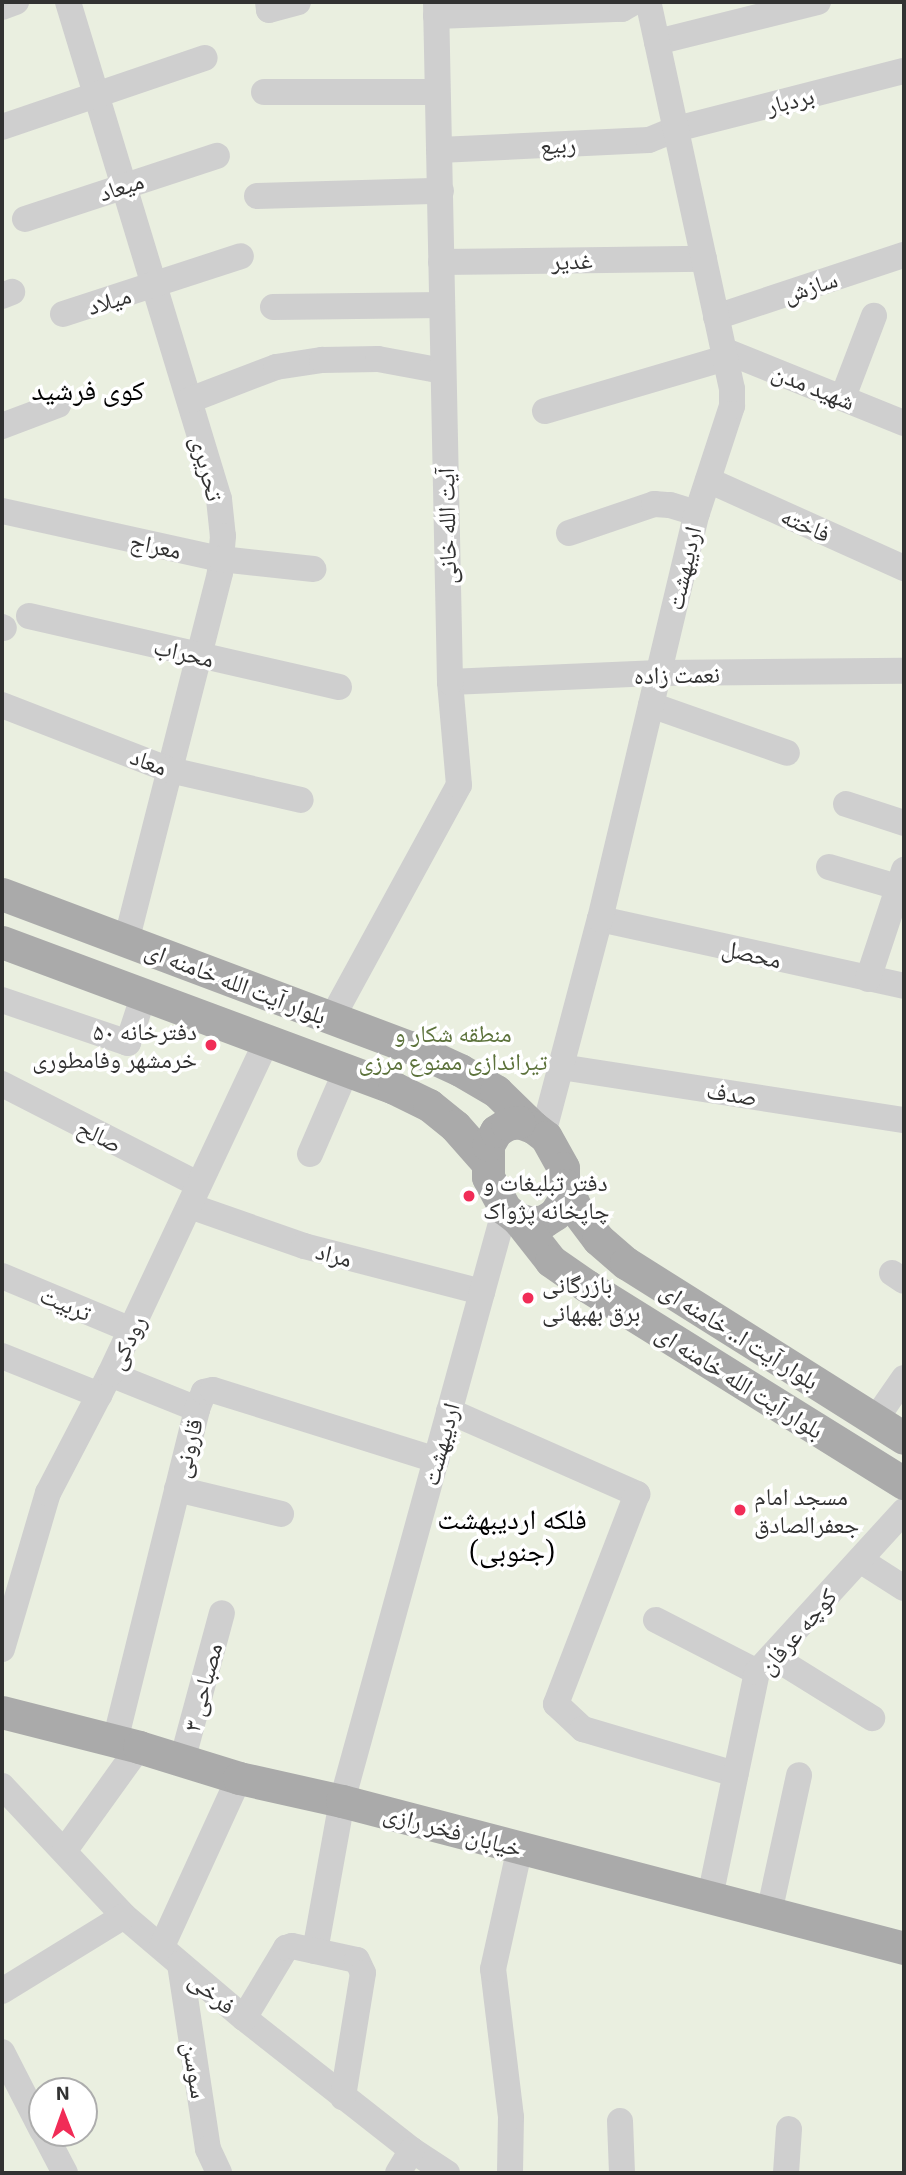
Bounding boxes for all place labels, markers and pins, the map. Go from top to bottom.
place label: دفترخانه ۵۰ خرمشهر وفامطوری [32,1017,197,1073]
marker: دفترخانه ۵۰ خرمشهر وفامطوری [203,1037,219,1053]
place label: دفتر تبلیغات و چاپخانه پژواک [483,1168,610,1224]
marker: دفتر تبلیغات و چاپخانه پژواک [461,1188,477,1204]
place label: بازرگانی برق بهبهانی [542,1270,640,1326]
marker: بازرگانی برق بهبهانی [520,1290,536,1306]
place label: مسجد امام جعفرالصادق [754,1482,859,1538]
marker: مسجد امام جعفرالصادق [732,1502,748,1518]

